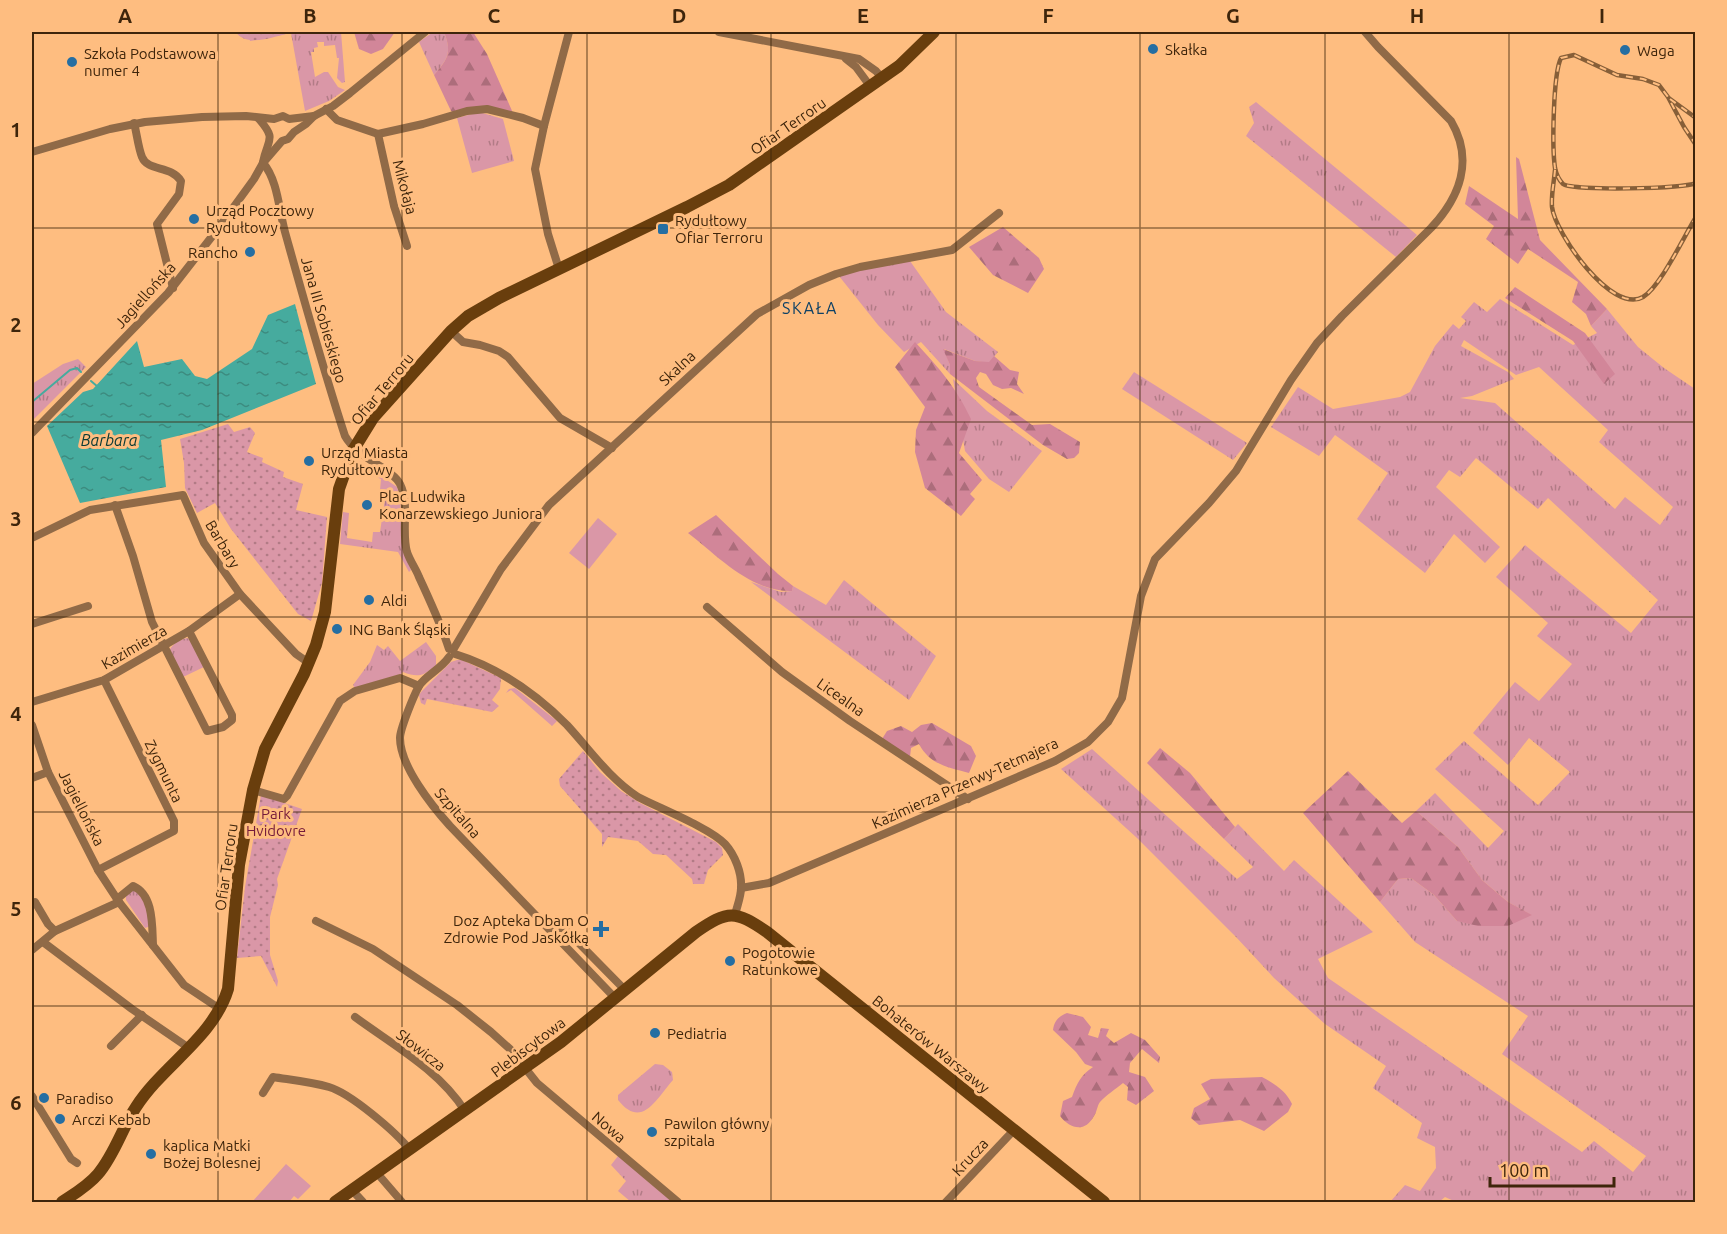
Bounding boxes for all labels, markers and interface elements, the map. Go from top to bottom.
text: A [118,4,132,27]
text: B [303,4,317,27]
text: C [488,4,501,27]
text: D [672,4,686,27]
text: E [857,4,869,27]
text: F [1042,4,1054,27]
text: G [1226,4,1240,27]
text: H [1410,4,1424,27]
text: I [1599,4,1605,27]
place label: Skałka [1165,41,1207,58]
marker: Skałka [1146,42,1160,56]
place label: Waga [1637,42,1675,59]
marker: Waga [1618,43,1632,57]
place label: Szkoła Podstawowa numer 4 [84,45,216,79]
marker: Szkoła Podstawowa numer 4 [65,55,79,69]
street label: Ofiar Terroru [747,94,829,158]
text: 1 [10,118,22,141]
street label: Mikołaja [390,158,420,216]
place label: Urząd Pocztowy Rydułtowy [206,202,314,236]
marker: Urząd Pocztowy Rydułtowy [187,212,201,226]
place label: Rydułtowy Ofiar Terroru [675,212,763,246]
marker: Rydułtowy Ofiar Terroru [656,222,670,236]
place label: Rancho [188,244,238,261]
marker: Rancho [243,245,257,259]
street label: Jana III Sobieskiego [298,255,350,385]
street label: Jagiellońska [111,259,179,331]
district label: SKAŁA [782,299,838,317]
text: 2 [10,313,22,336]
street label: Skalna [655,347,699,389]
street label: Ofiar Terroru [347,350,417,428]
water label: Barbara [81,431,138,449]
place label: Urząd Miasta Rydułtowy [321,444,408,478]
marker: Urząd Miasta Rydułtowy [302,454,316,468]
place label: Plac Ludwika Konarzewskiego Juniora [379,488,543,522]
marker: Plac Ludwika Konarzewskiego Juniora [360,498,374,512]
text: 3 [10,507,22,530]
street label: Barbary [202,517,244,571]
place label: Aldi [381,592,407,609]
marker: Aldi [362,593,376,607]
place label: ING Bank Śląski [349,621,451,638]
street label: Kazimierza [98,622,170,672]
marker: ING Bank Śląski [330,622,344,636]
street label: Licealna [814,674,868,720]
text: 4 [10,702,22,725]
street label: Kazimierza Przerwy-Tetmajera [869,734,1061,832]
street label: Zygmunta [141,737,187,805]
street label: Jagiellońska [56,767,108,849]
street label: Szpitalna [432,784,484,842]
park label: Park Hvidovre [246,805,306,839]
street label: Ofiar Terroru [211,822,241,912]
text: 5 [10,897,22,920]
place label: Doz Apteka Dbam O Zdrowie Pod Jaskółką [444,912,589,946]
marker: Doz Apteka Dbam O Zdrowie Pod Jaskółką [594,922,608,936]
place label: Pogotowie Ratunkowe [742,944,818,978]
marker: Pogotowie Ratunkowe [723,954,737,968]
street label: Bohaterów Warszawy [869,992,993,1096]
street label: Plebiscytowa [488,1014,568,1080]
place label: Pediatria [667,1025,727,1042]
street label: Słowicza [393,1026,449,1074]
marker: Pediatria [648,1026,662,1040]
place label: Paradiso [56,1090,114,1107]
text: 6 [10,1091,22,1114]
marker: Paradiso [37,1091,51,1105]
street label: Nowa [589,1108,629,1146]
place label: Arczi Kebab [72,1111,151,1128]
marker: Arczi Kebab [53,1112,67,1126]
place label: Pawilon główny szpitala [664,1115,769,1149]
marker: Pawilon główny szpitala [645,1125,659,1139]
street label: Krucza [948,1135,992,1179]
place label: kaplica Matki Bożej Bolesnej [163,1137,261,1171]
marker: kaplica Matki Bożej Bolesnej [144,1147,158,1161]
scale bar [1490,1150,1614,1188]
text: 100 m [1499,1160,1549,1180]

